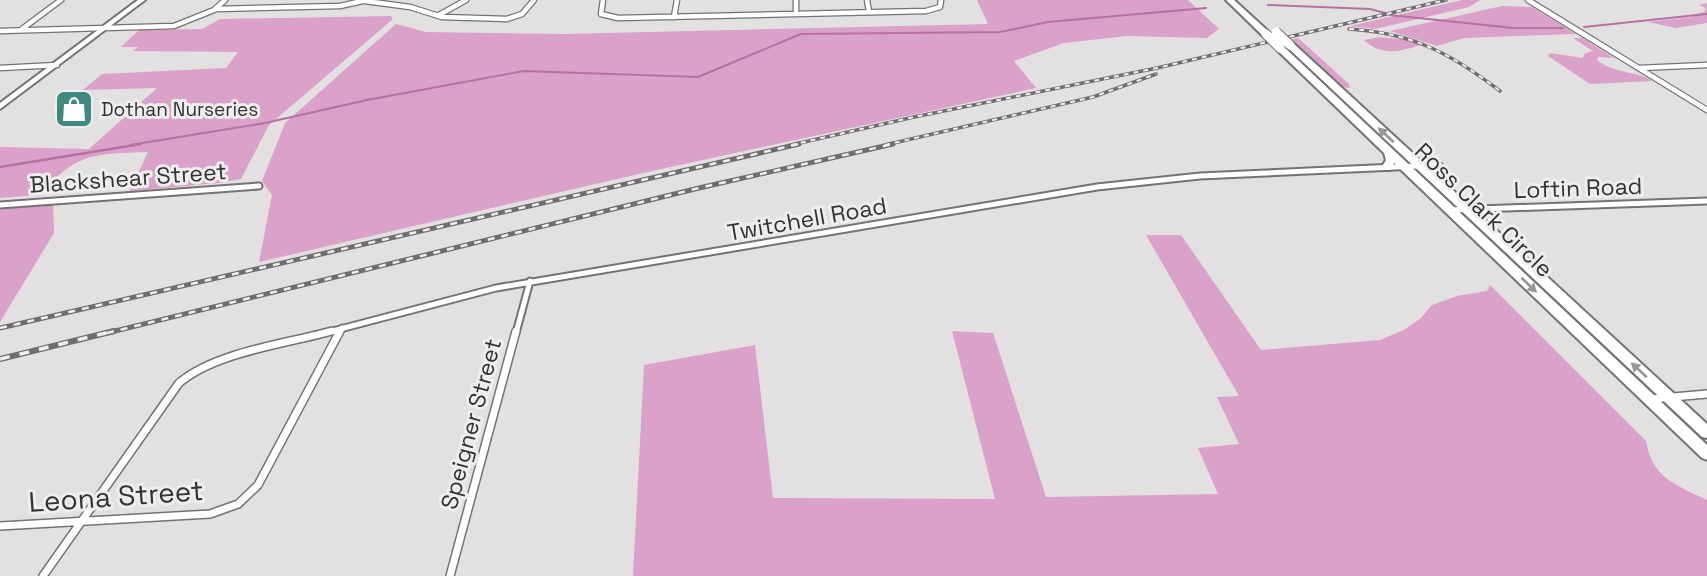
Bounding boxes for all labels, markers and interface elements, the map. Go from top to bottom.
shop icon: Dothan Nurseries [53,88,95,130]
place label: Dothan Nurseries [101,97,258,122]
one-way arrow [1378,127,1395,143]
street label: Ross Clark Circle [1408,136,1560,284]
street label: Blackshear Street [28,156,228,200]
street label: Loftin Road [1513,171,1643,205]
street label: Twitchell Road [725,190,889,248]
one-way arrow [1520,276,1537,292]
street label: Speigner Street [434,335,508,513]
one-way arrow [1630,362,1648,378]
street label: Leona Street [27,472,205,520]

